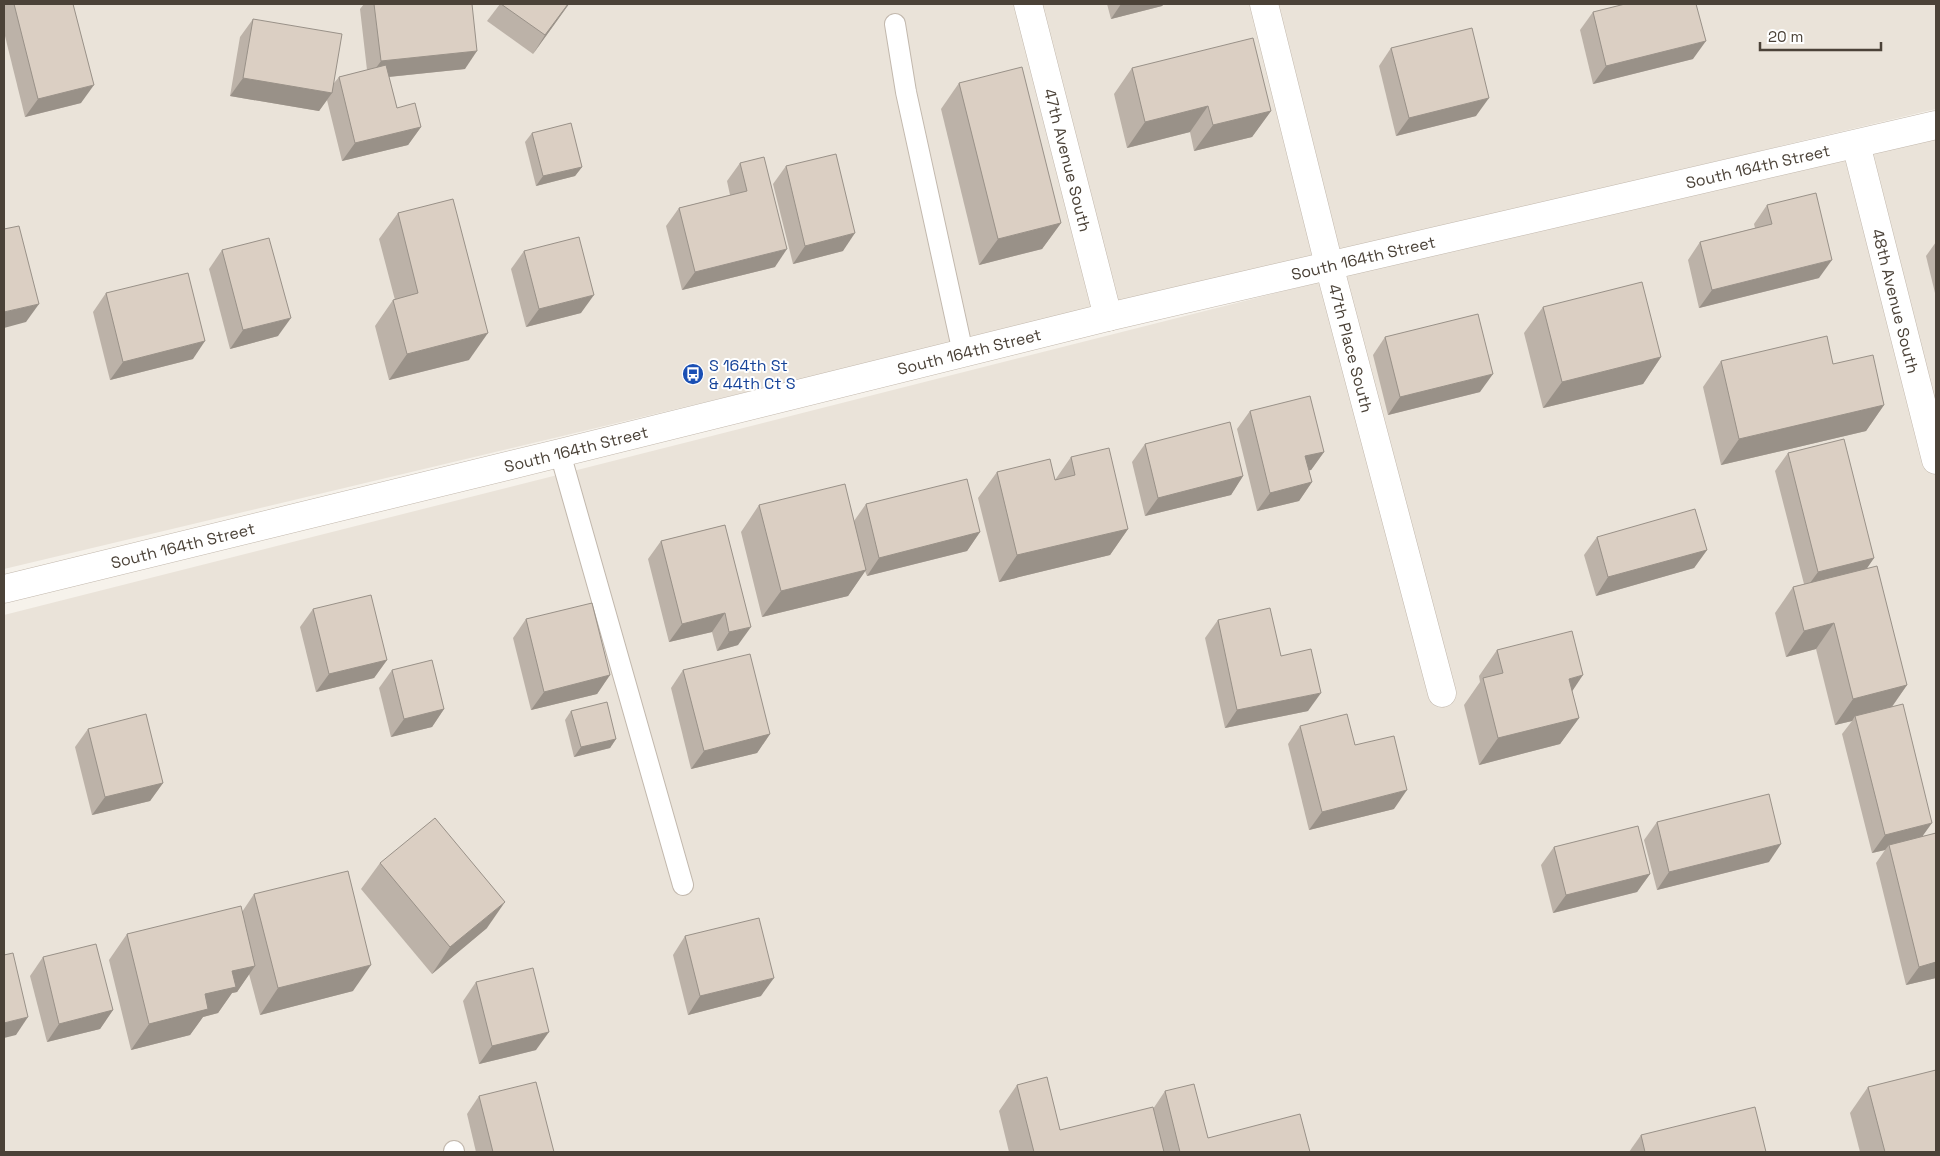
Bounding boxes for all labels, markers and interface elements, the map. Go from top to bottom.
scale bar [1760,20,1881,52]
text: 20 m [1768,27,1803,46]
street label: 47th Avenue South [1039,86,1096,234]
street label: South 164th Street [1684,140,1832,194]
street label: 48th Avenue South [1867,227,1924,376]
street label: South 164th Street [1289,231,1438,285]
street label: 47th Place South [1323,282,1378,415]
street label: South 164th Street [895,324,1043,380]
place label: S 164th St & 44th Ct S [709,355,796,394]
bus stop icon: S 164th St & 44th Ct S [681,362,705,386]
street label: South 164th Street [502,422,650,477]
street label: South 164th Street [109,518,257,574]

